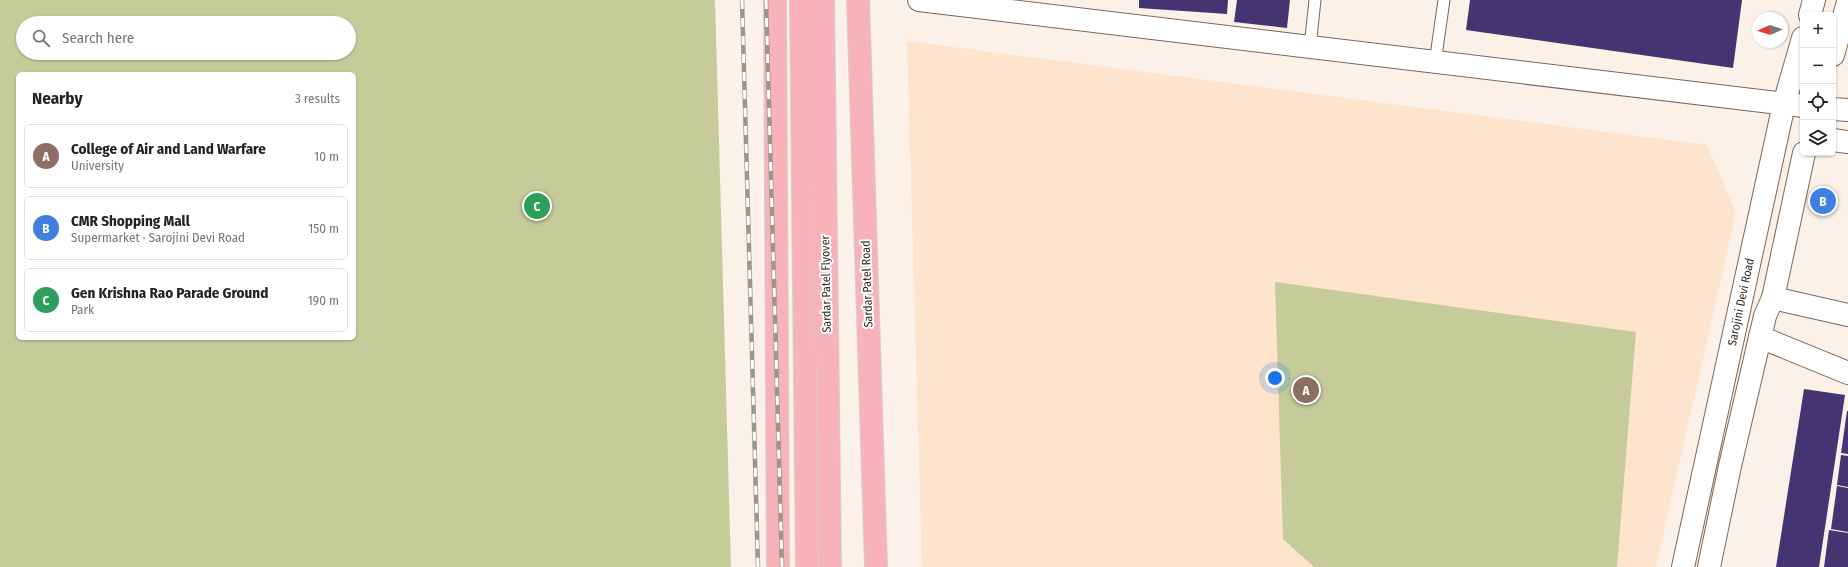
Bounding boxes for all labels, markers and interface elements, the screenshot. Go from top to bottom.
north arrow [1752,12,1788,48]
map controls [1800,12,1836,156]
button: + [1800,12,1836,48]
search box [16,16,356,60]
icon: search [30,27,52,49]
text: Search here [62,29,134,47]
button: − [1800,48,1836,84]
button: locate [1800,84,1836,120]
text: Nearby [32,88,83,109]
text: 3 results [295,91,340,106]
button: layers [1800,120,1836,156]
text: College of Air and Land Warfare [71,140,266,158]
text: A [42,149,50,164]
text: 10 m [314,149,339,164]
text: University [71,158,124,173]
pin: B [1810,186,1836,216]
pin: C [524,191,550,221]
text: CMR Shopping Mall [71,212,190,230]
text: B [42,221,50,236]
text: 150 m [308,221,339,236]
text: Supermarket · Sarojini Devi Road [71,230,245,245]
street label: Sardar Patel Flyover [818,234,834,333]
street label: Sardar Patel Road [858,240,876,328]
street label: Sarojini Devi Road [1725,257,1757,347]
text: Gen Krishna Rao Parade Ground [71,284,268,302]
text: C [43,293,49,308]
text: 190 m [308,293,339,308]
text: Park [71,302,94,317]
your location [1265,368,1285,388]
pin: A [1293,375,1319,405]

